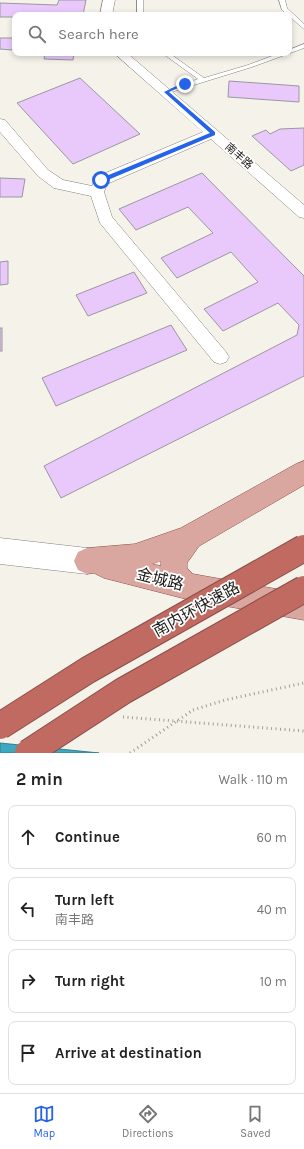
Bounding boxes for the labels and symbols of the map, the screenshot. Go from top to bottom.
route end [176,75,194,93]
street label: 南丰路 [222,140,256,172]
route start [92,171,110,189]
street label: 金城路 [134,564,186,594]
street label: 南内环快速路 [149,577,243,641]

